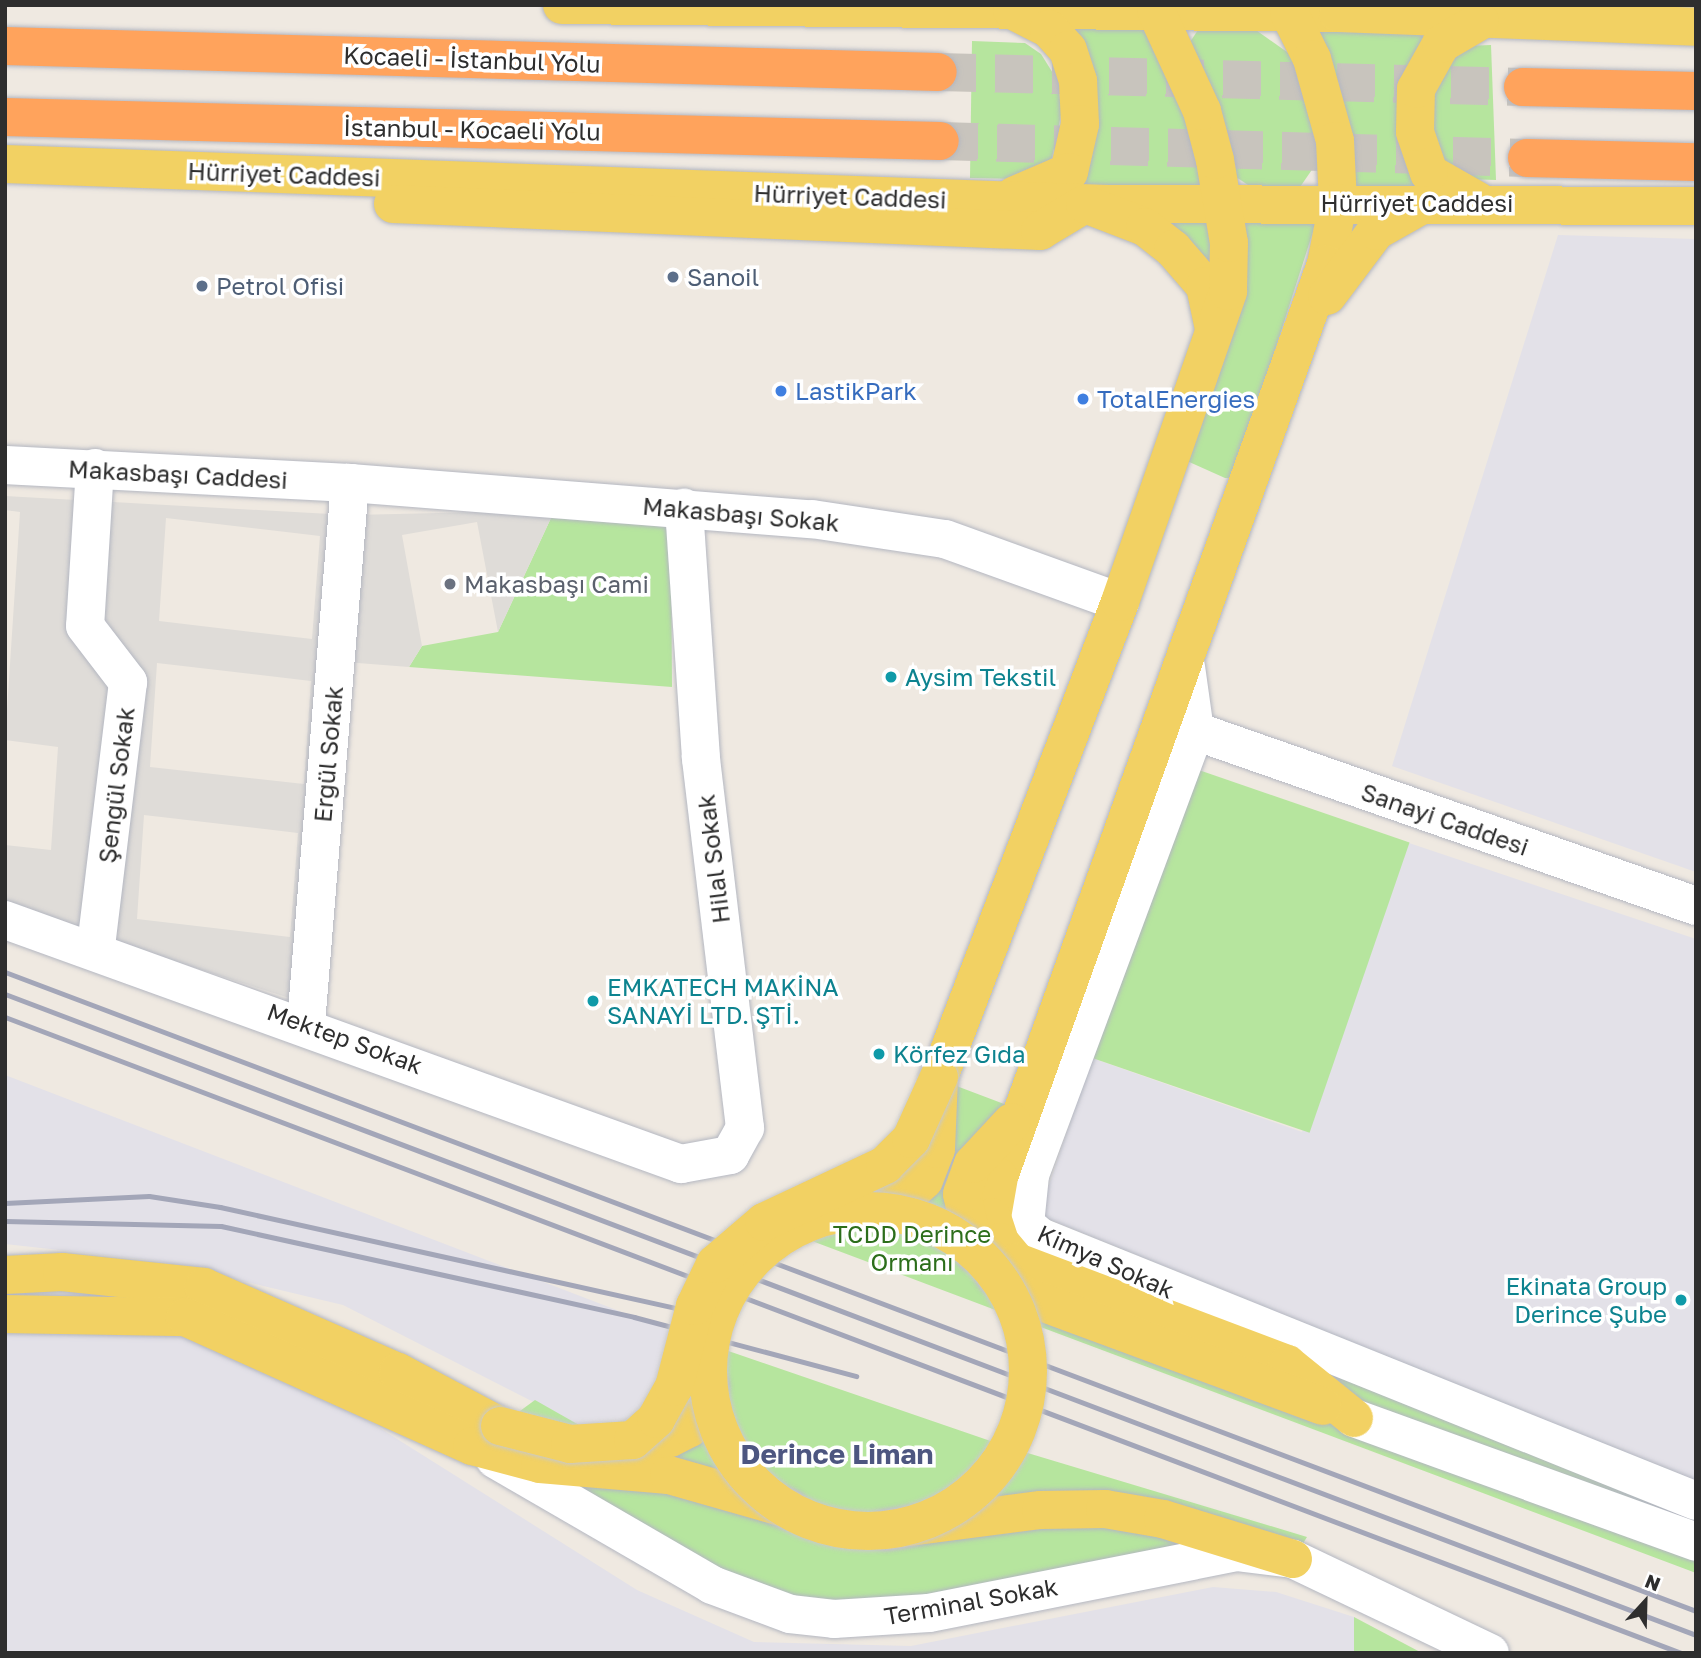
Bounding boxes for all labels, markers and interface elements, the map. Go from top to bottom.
street label: Kocaeli - İstanbul Yolu [343,40,601,78]
street label: İstanbul - Kocaeli Yolu [343,112,601,146]
street label: Hürriyet Caddesi [187,156,381,192]
street label: Hürriyet Caddesi [753,178,947,214]
street label: Hürriyet Caddesi [1321,189,1513,217]
place label: Sanoil [687,263,759,291]
marker: Sanoil [665,269,681,285]
place label: Petrol Ofisi [216,272,344,300]
marker: Petrol Ofisi [194,278,210,294]
place label: LastikPark [795,377,917,405]
marker: LastikPark [773,383,789,399]
place label: TotalEnergies [1097,385,1255,413]
marker: TotalEnergies [1075,391,1091,407]
street label: Makasbaşı Caddesi [68,454,288,494]
street label: Makasbaşı Sokak [641,491,841,537]
place label: Makasbaşı Cami [464,570,649,598]
marker: Makasbaşı Cami [442,576,458,592]
place label: Aysim Tekstil [905,663,1056,691]
marker: Aysim Tekstil [883,669,899,685]
street label: Ergül Sokak [308,685,348,823]
street label: Şengül Sokak [92,705,140,865]
street label: Sanayi Caddesi [1358,777,1532,861]
street label: Hilal Sokak [691,793,735,925]
place label: EMKATECH MAKİNA SANAYİ LTD. ŞTİ. [607,973,839,1029]
marker: EMKATECH MAKİNA SANAYİ LTD. ŞTİ. [585,993,601,1009]
street label: Mektep Sokak [263,997,427,1079]
place label: Körfez Gıda [893,1040,1026,1068]
marker: Körfez Gıda [871,1046,887,1062]
street label: Kimya Sokak [1033,1218,1179,1304]
park label: TCDD Derince Ormanı [833,1220,991,1276]
place label: Ekinata Group Derince Şube [1505,1272,1667,1328]
marker: Ekinata Group Derince Şube [1673,1292,1689,1308]
district label: Derince Liman [740,1437,934,1471]
north arrow [1610,1567,1680,1637]
text: N [1642,1569,1664,1595]
street label: Terminal Sokak [882,1572,1060,1630]

